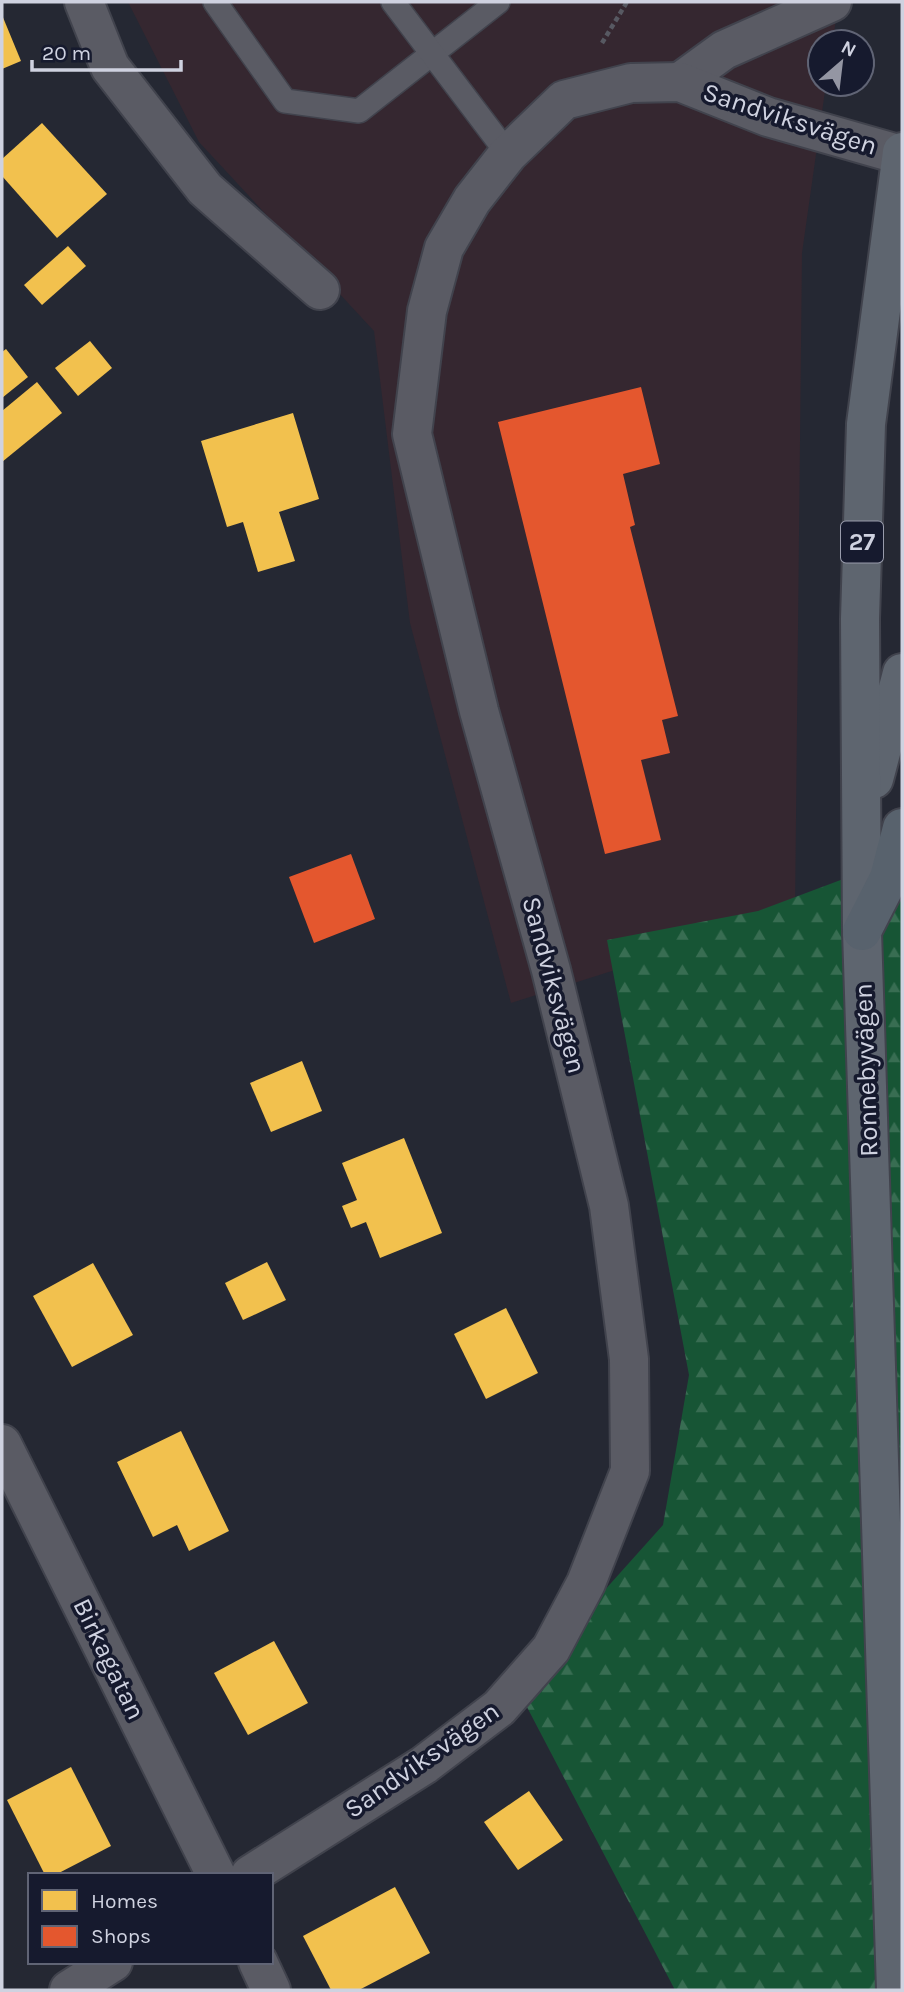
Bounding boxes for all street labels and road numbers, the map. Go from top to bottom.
street label: Sandviksvägen [699,76,881,162]
road number: 27 [841,522,883,562]
street label: Sandviksvägen [516,893,592,1077]
street label: Ronnebyvägen [847,983,885,1157]
street label: Birkagatan [66,1593,152,1725]
street label: Sandviksvägen [339,1695,505,1825]

